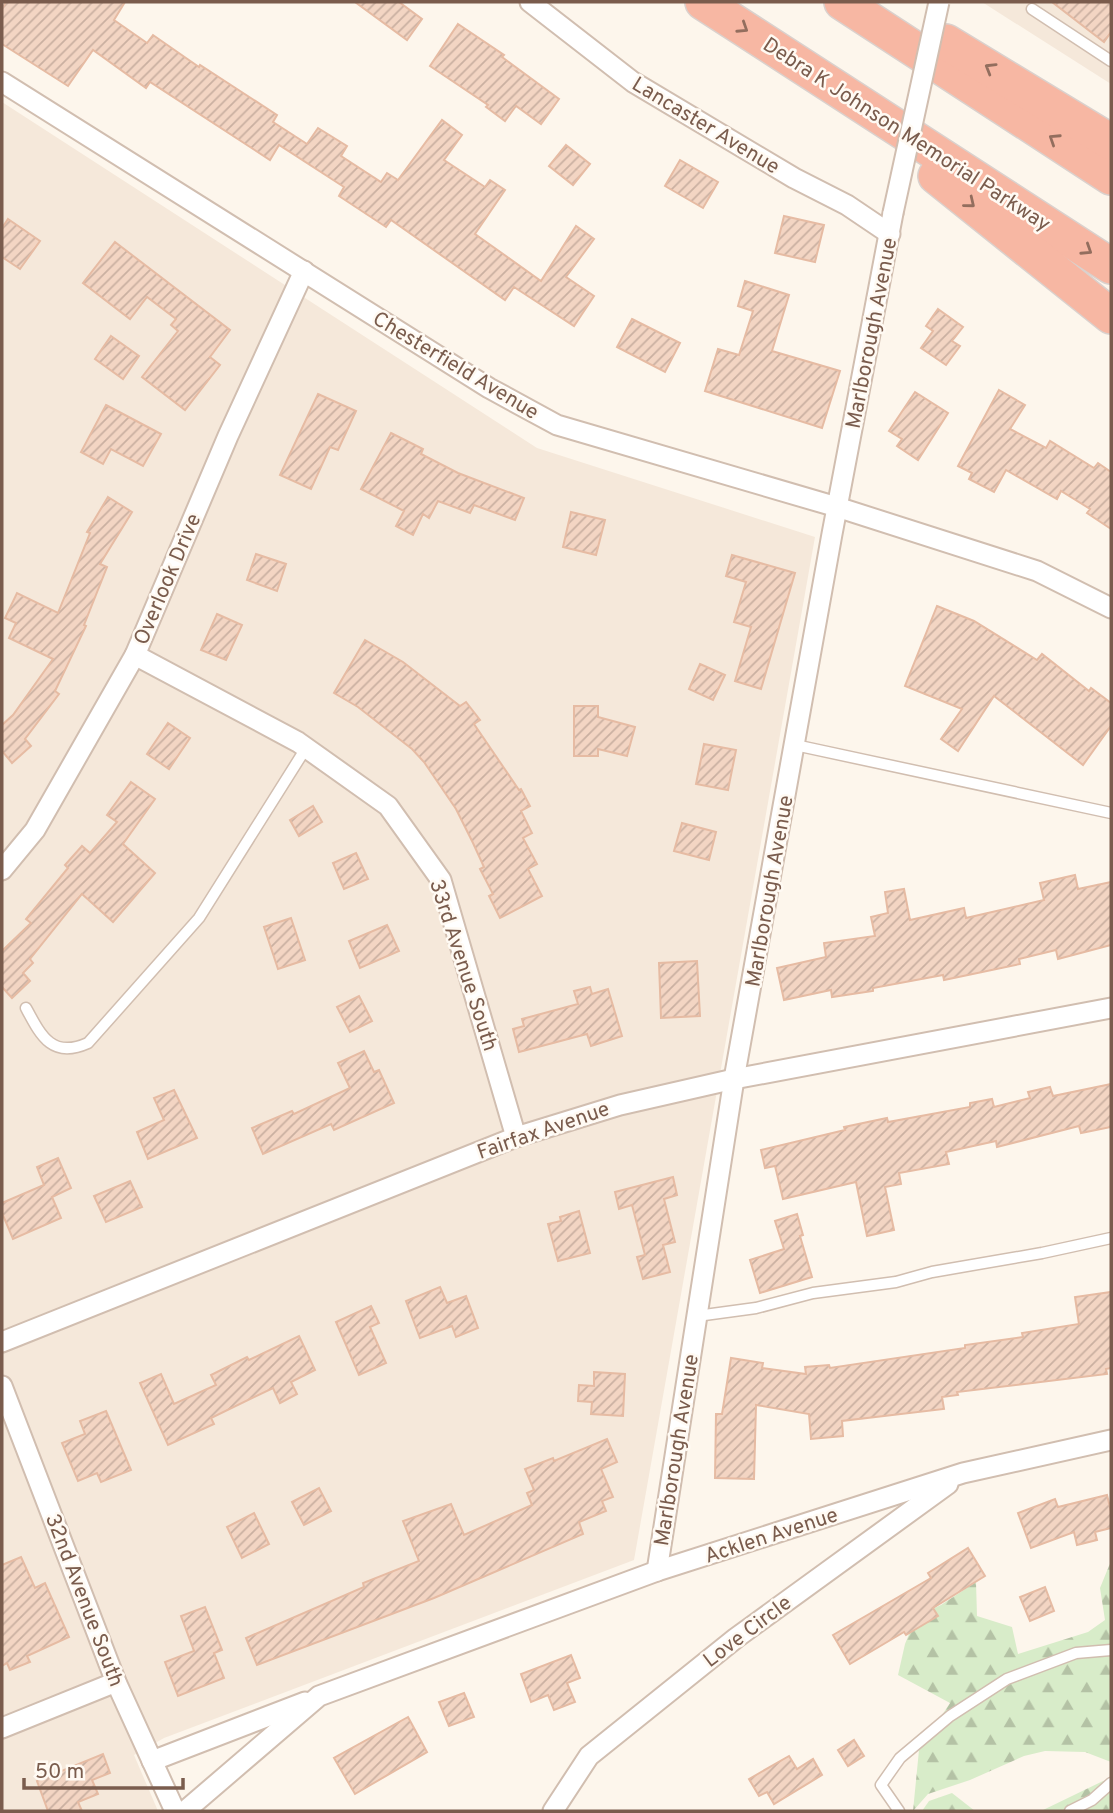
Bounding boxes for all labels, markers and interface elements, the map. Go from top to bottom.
one-way arrow [735,19,748,32]
street label: Debra K Johnson Memorial Parkway [757,32,1055,239]
one-way arrow [984,64,997,77]
street label: Lancaster Avenue [626,71,784,181]
one-way arrow [1049,135,1062,148]
one-way arrow [962,195,975,207]
street label: Marlborough Avenue [841,236,904,431]
one-way arrow [1079,242,1092,254]
street label: Chesterfield Avenue [367,306,543,427]
street label: Overlook Drive [129,510,208,650]
street label: Marlborough Avenue [740,793,801,989]
street label: 33rd Avenue South [422,876,503,1055]
street label: Fairfax Avenue [474,1096,613,1167]
street label: Marlborough Avenue [649,1352,706,1548]
street label: Acklen Avenue [701,1502,842,1571]
street label: 32nd Avenue South [38,1510,129,1691]
street label: Love Circle [698,1590,798,1674]
scale bar [24,1746,184,1790]
text: 50 m [35,1759,84,1786]

